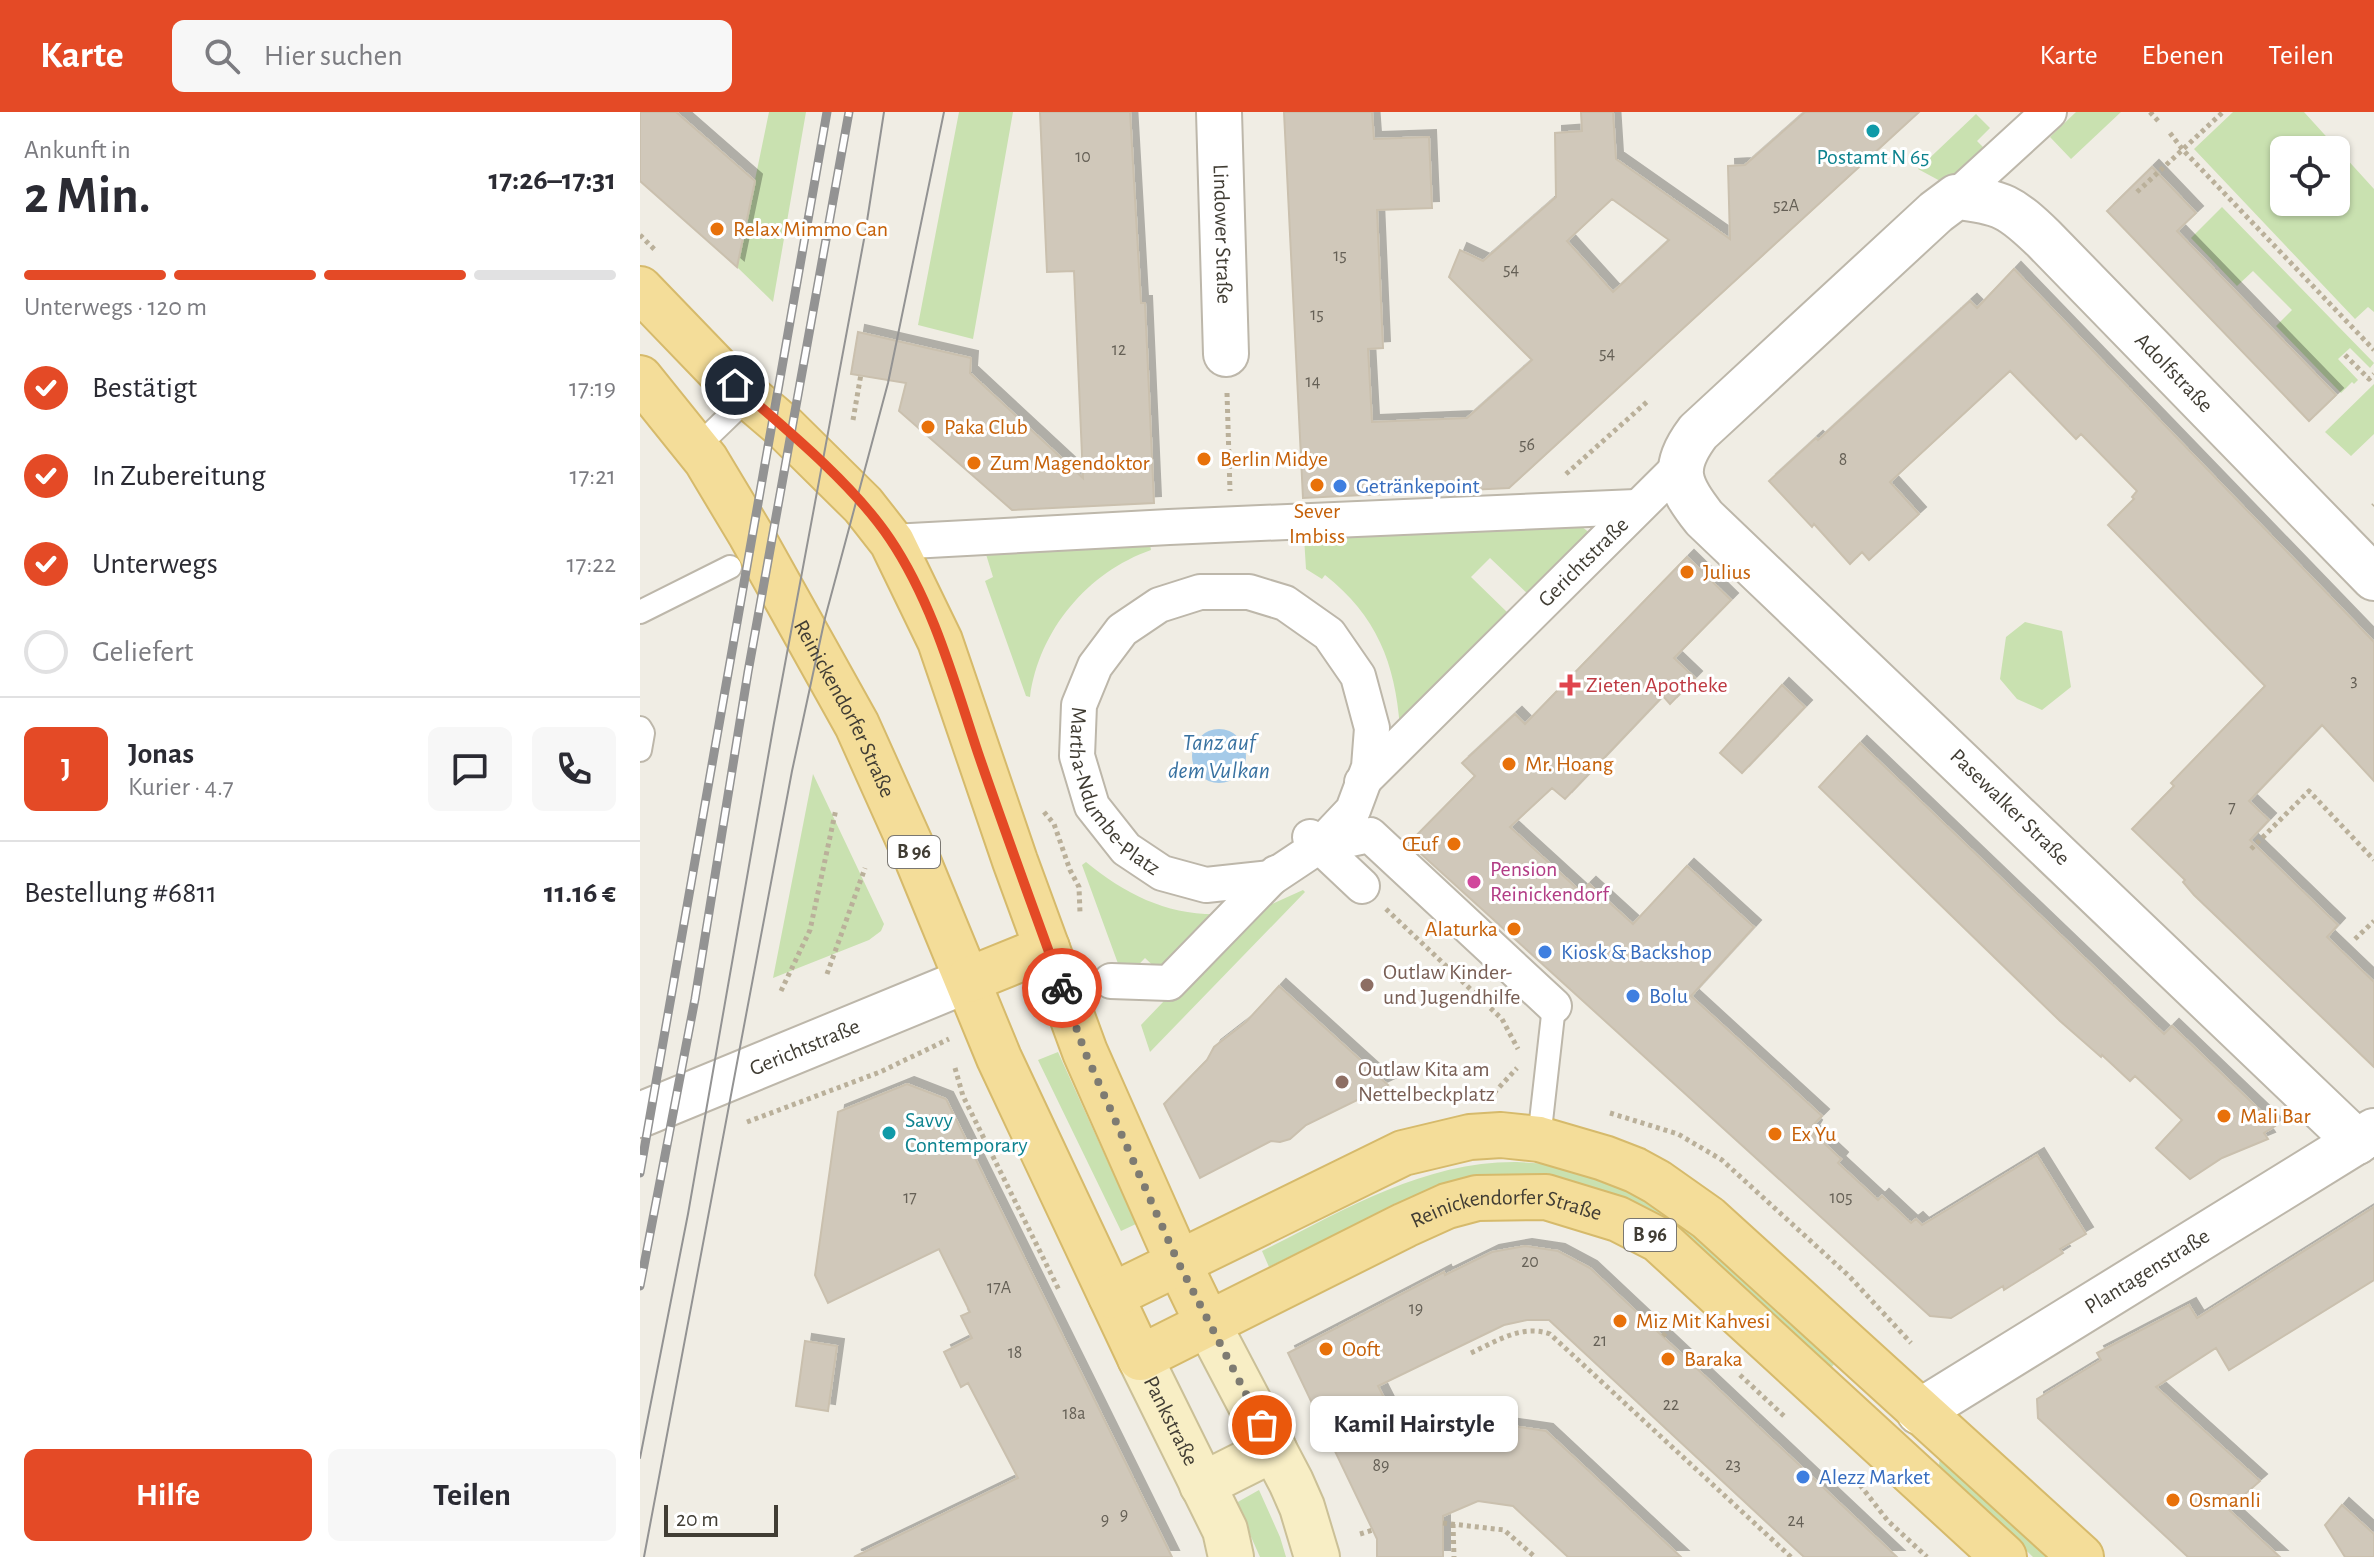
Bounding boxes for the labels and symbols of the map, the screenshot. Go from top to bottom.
marker: Postamt N 65 [1864,122,1882,140]
place label: Postamt N 65 [1817,146,1929,168]
house number: 10 [1075,148,1091,166]
street label: Lindower Straße [1210,164,1236,304]
house number: 52A [1773,197,1800,215]
place label: Relax Mimmo Can [733,218,888,240]
marker: Relax Mimmo Can [708,220,726,238]
house number: 15 [1333,247,1347,265]
house number: 54 [1503,261,1519,279]
house number: 15 [1310,306,1324,324]
street label: Adolfstraße [2131,329,2217,417]
house number: 12 [1112,341,1126,359]
house number: 54 [1599,345,1615,363]
pin [701,351,769,419]
house number: 14 [1306,373,1321,391]
place label: Paka Club [944,416,1028,438]
marker: Paka Club [919,418,937,436]
house number: 56 [1519,436,1535,454]
place label: Berlin Midye [1220,448,1328,470]
marker: Berlin Midye [1195,450,1213,468]
house number: 8 [1839,451,1847,469]
place label: Zum Magendoktor [990,452,1150,474]
marker: Zum Magendoktor [965,454,983,472]
place label: Getränkepoint [1356,475,1480,497]
marker: Sever Imbiss [1308,476,1326,494]
marker: Getränkepoint [1331,477,1349,495]
place label: Sever Imbiss [1289,500,1345,547]
street label: Gerichtstraße [1534,513,1633,611]
place label: Julius [1703,561,1751,583]
marker: Julius [1678,563,1696,581]
street label: Reinickendorfer Straße [790,616,899,801]
house number: 3 [2350,672,2358,690]
place label: Zieten Apotheke [1586,674,1728,696]
marker: Zieten Apotheke [1561,676,1579,694]
street label: Martha-Ndumbe-Platz [1066,707,1164,879]
water label: Tanz auf dem Vulkan [1168,731,1270,783]
street label: Pasewalker Straße [1946,745,2074,869]
place label: Mr. Hoang [1525,753,1614,775]
marker: Mr. Hoang [1500,755,1518,773]
house number: 7 [2228,799,2236,817]
place label: Œuf [1402,833,1439,855]
marker: Œuf [1445,835,1463,853]
road number: B 96 [888,836,940,868]
place label: Pension Reinickendorf [1490,858,1610,905]
marker: Pension Reinickendorf [1465,873,1483,891]
place label: Alaturka [1425,918,1498,940]
marker: Alaturka [1505,920,1523,938]
place label: Kiosk & Backshop [1561,941,1712,963]
marker: Kiosk & Backshop [1536,943,1554,961]
courier [1022,948,1102,1028]
place label: Outlaw Kinder- und Jugendhilfe [1383,961,1520,1008]
marker: Outlaw Kinder- und Jugendhilfe [1358,976,1376,994]
place label: Bolu [1649,985,1688,1007]
marker: Bolu [1624,987,1642,1005]
street label: Gerichtstraße [746,1015,863,1080]
place label: Outlaw Kita am Nettelbeckplatz [1358,1058,1495,1105]
marker: Outlaw Kita am Nettelbeckplatz [1333,1073,1351,1091]
place label: Mali Bar [2240,1105,2311,1127]
marker: Mali Bar [2215,1107,2233,1125]
place label: Savvy Contemporary [905,1109,1028,1156]
place label: Ex Yu [1791,1123,1836,1145]
marker: Savvy Contemporary [880,1124,898,1142]
marker: Ex Yu [1766,1125,1784,1143]
street label: Reinickendorfer Straße [1407,1186,1604,1232]
house number: 17 [903,1189,917,1207]
house number: 105 [1829,1189,1853,1207]
road number: B 96 [1624,1219,1676,1251]
street label: Plantagenstraße [2081,1224,2213,1318]
house number: 20 [1521,1253,1539,1271]
house number: 17A [987,1279,1012,1297]
house number: 19 [1409,1300,1423,1318]
place label: Miz Mit Kahvesi [1636,1310,1770,1332]
marker: Miz Mit Kahvesi [1611,1312,1629,1330]
house number: 21 [1593,1332,1607,1350]
place label: Ooft [1342,1338,1380,1360]
marker: Ooft [1317,1340,1335,1358]
house number: 18 [1008,1344,1022,1362]
place label: Baraka [1684,1348,1743,1370]
marker: Baraka [1659,1350,1677,1368]
street label: Pankstraße [1140,1372,1202,1469]
pin [1228,1391,1296,1459]
house number: 22 [1663,1396,1679,1414]
callout: Kamil Hairstyle [1310,1397,1518,1453]
house number: 18a [1062,1405,1086,1423]
house number: 23 [1725,1456,1741,1474]
house number: 89 [1373,1457,1390,1475]
place label: Alezz Market [1819,1466,1930,1488]
marker: Alezz Market [1794,1468,1812,1486]
place label: Osmanli [2189,1489,2261,1511]
marker: Osmanli [2164,1491,2182,1509]
scale bar [664,1501,778,1537]
house number: 9 [1120,1506,1128,1524]
house number: 9 [1101,1511,1109,1529]
house number: 24 [1788,1512,1805,1530]

